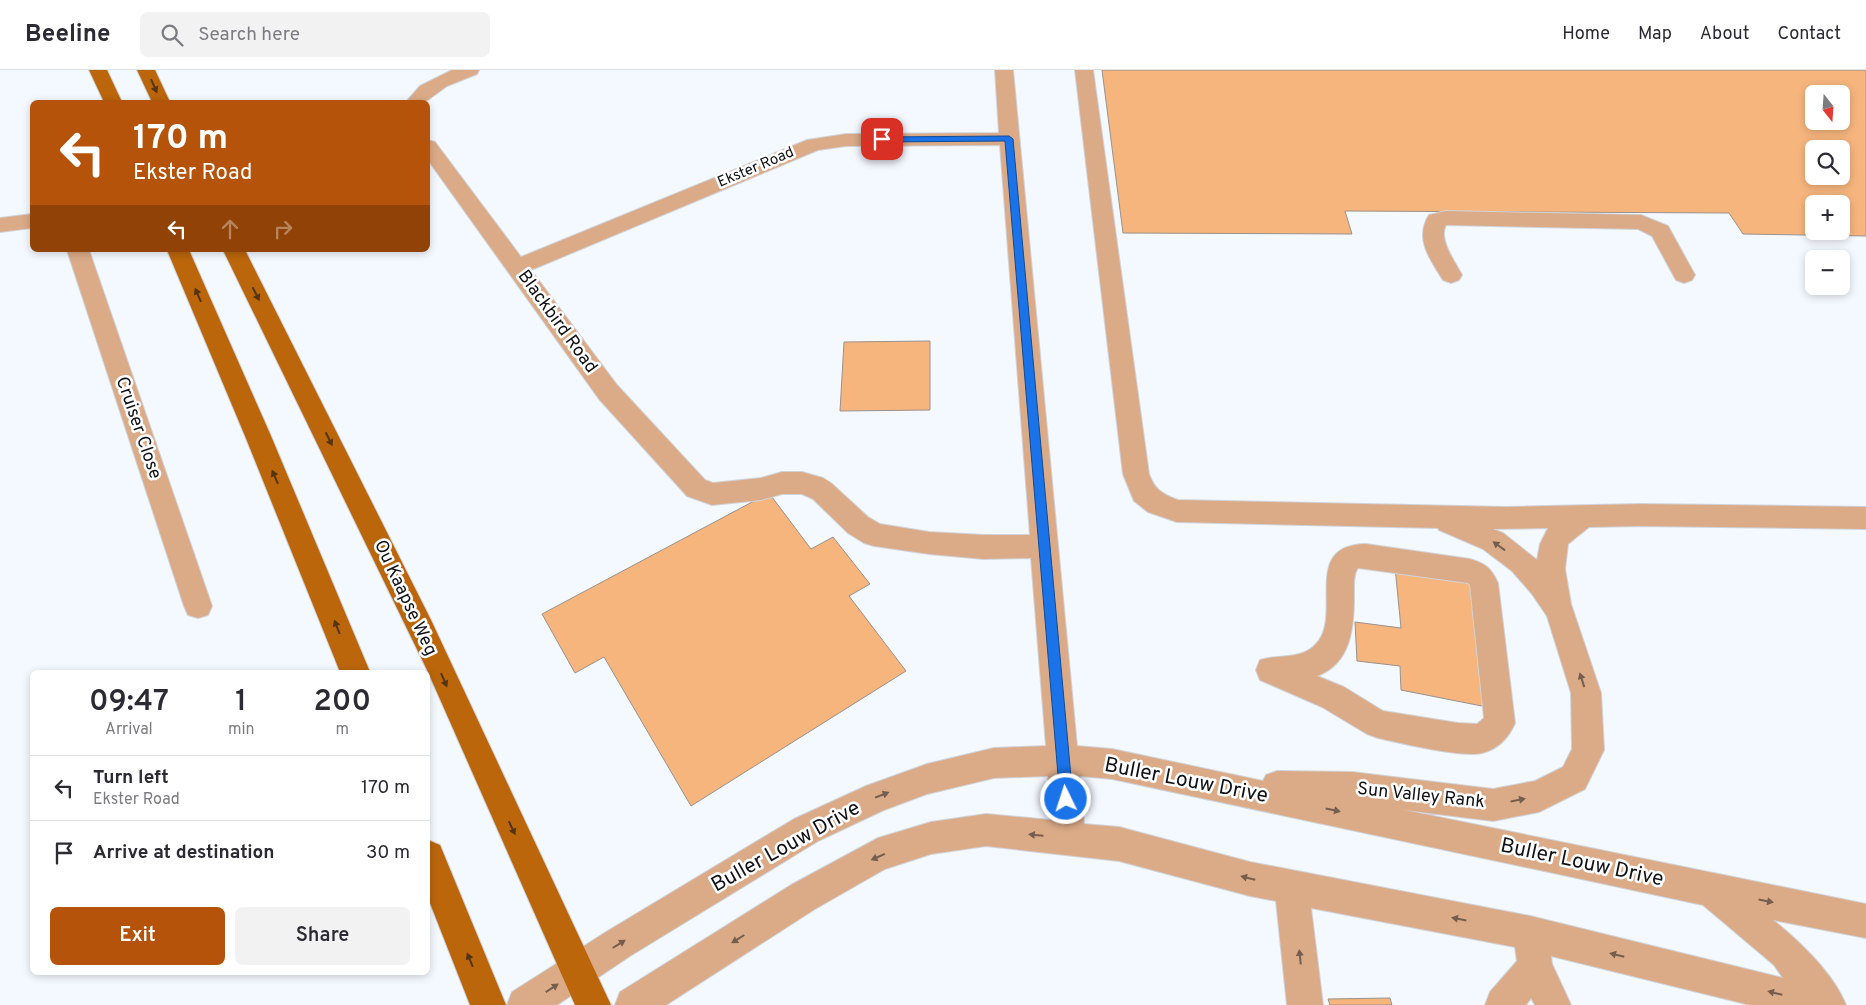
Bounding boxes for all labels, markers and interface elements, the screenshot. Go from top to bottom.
search box [140,12,490,57]
text: Beeline [25,20,110,50]
icon: search [158,21,186,49]
text: Search here [198,23,300,47]
text: Home [1562,23,1610,46]
text: Map [1638,23,1672,46]
text: About [1700,23,1749,46]
text: Contact [1777,23,1841,46]
one-way arrow [150,79,158,93]
north arrow [1805,85,1850,130]
map controls [1805,85,1850,295]
text: 170 m [133,117,228,161]
pin [861,118,903,160]
icon: left [50,120,115,185]
icon: arrive [868,125,896,153]
button: search [1805,140,1850,185]
street label: Ekster Road [715,143,797,193]
text: Ekster Road [133,160,252,187]
button: + [1805,195,1850,240]
icon: left [163,215,191,243]
icon: ahead [216,215,244,243]
icon: right [269,215,297,243]
button: − [1805,250,1850,295]
street label: Blackbird Road [512,266,602,378]
one-way arrow [252,286,260,301]
one-way arrow [193,288,201,302]
street label: Cruiser Close [110,374,166,482]
one-way arrow [325,432,333,446]
one-way arrow [271,470,279,484]
street label: Ou Kaapse Weg [368,536,442,660]
one-way arrow [1492,541,1506,551]
one-way arrow [333,619,341,634]
one-way arrow [1577,672,1585,687]
one-way arrow [440,673,448,687]
text: 09:47 [89,684,169,721]
text: 1 [235,684,247,721]
text: 200 [314,684,371,721]
text: Arrival [105,720,153,740]
text: min [228,720,255,740]
text: m [335,720,349,740]
street label: Buller Louw Drive [1102,752,1270,810]
text: Turn left [93,766,169,790]
position arrow [1039,772,1091,824]
icon: left [50,774,78,802]
text: 170 m [361,776,410,800]
street label: Sun Valley Rank [1356,778,1486,814]
text: Ekster Road [93,790,180,810]
one-way arrow [875,791,890,798]
street label: Buller Louw Drive [707,795,865,899]
one-way arrow [1511,795,1527,803]
one-way arrow [1325,807,1341,815]
one-way arrow [508,821,516,835]
one-way arrow [1028,831,1044,839]
street label: Buller Louw Drive [1498,833,1666,893]
icon: arrive [50,839,78,867]
text: Arrive at destination [93,841,274,865]
text: 30 m [366,841,410,865]
one-way arrow [871,853,885,861]
one-way arrow [1240,874,1255,882]
one-way arrow [1758,897,1773,905]
button: Exit [50,907,225,965]
button: Share [235,907,410,965]
one-way arrow [1450,915,1466,923]
one-way arrow [731,934,744,943]
one-way arrow [613,939,626,948]
one-way arrow [1296,948,1304,964]
one-way arrow [1610,950,1625,958]
one-way arrow [465,953,473,967]
one-way arrow [545,983,559,992]
one-way arrow [1767,989,1782,997]

